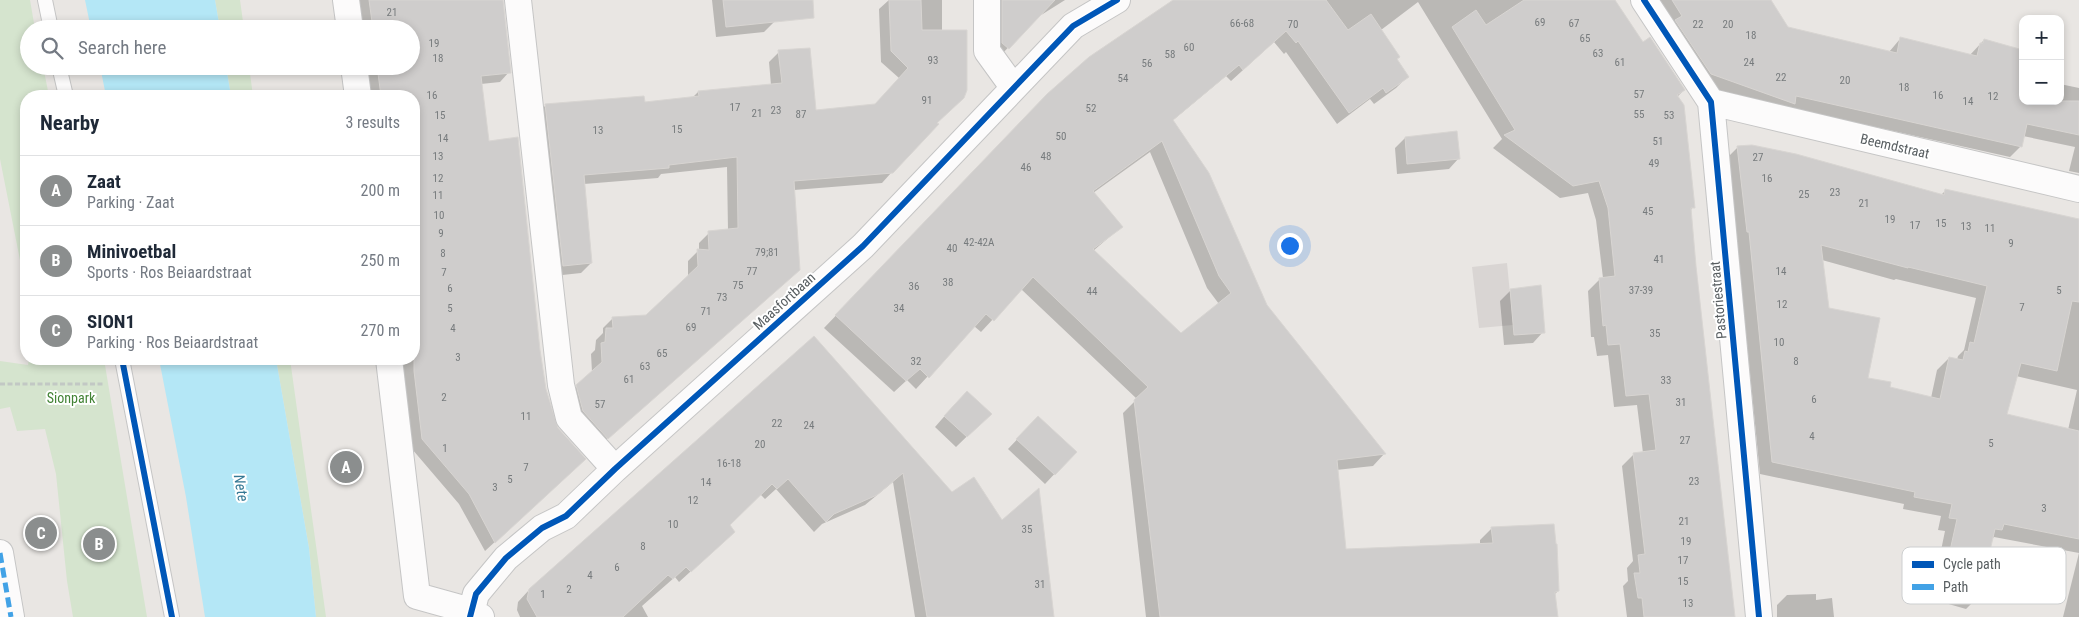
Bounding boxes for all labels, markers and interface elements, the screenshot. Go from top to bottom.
house number: 21 [387,6,397,19]
map controls [2019,15,2064,105]
button: + [2019,15,2064,60]
house number: 69 [1535,16,1545,29]
house number: 66-68 [1230,17,1254,30]
house number: 67 [1569,17,1579,30]
house number: 70 [1288,18,1298,31]
house number: 22 [1693,18,1703,31]
house number: 20 [1723,18,1733,31]
search box [20,20,420,75]
house number: 18 [1746,29,1756,42]
house number: 65 [1580,32,1590,45]
icon: search [38,34,66,62]
text: Search here [78,36,166,59]
house number: 19 [429,37,439,50]
house number: 60 [1184,41,1194,54]
house number: 63 [1593,47,1603,60]
house number: 58 [1165,48,1175,61]
house number: 18 [433,52,443,65]
house number: 93 [928,54,938,67]
house number: 61 [1615,56,1625,69]
house number: 24 [1744,56,1755,69]
house number: 56 [1142,57,1152,70]
button: − [2019,60,2064,105]
house number: 22 [1776,71,1786,84]
house number: 54 [1118,72,1129,85]
house number: 20 [1840,74,1850,87]
house number: 18 [1899,81,1909,94]
house number: 57 [1634,88,1644,101]
house number: 16 [427,89,437,102]
house number: 16 [1933,89,1943,102]
house number: 12 [1988,90,1998,103]
house number: 91 [922,94,932,107]
house number: 14 [1963,95,1974,108]
house number: 17 [730,101,740,114]
house number: 52 [1086,102,1096,115]
house number: 23 [771,104,781,117]
house number: 21 [752,107,762,120]
house number: 87 [796,108,806,121]
house number: 55 [1634,108,1644,121]
house number: 15 [435,109,445,122]
house number: 53 [1664,109,1674,122]
text: Nearby [40,111,99,135]
text: 3 results [345,113,400,132]
house number: 15 [672,123,682,136]
house number: 13 [593,124,603,137]
house number: 50 [1056,130,1066,143]
street label: Beemdstraat [1859,130,1931,162]
house number: 14 [438,132,449,145]
house number: 51 [1653,135,1663,148]
house number: 13 [433,150,443,163]
house number: 48 [1041,150,1051,163]
house number: 27 [1753,151,1763,164]
house number: 49 [1649,157,1659,170]
house number: 46 [1021,161,1031,174]
text: Zaat [87,170,121,193]
house number: 12 [433,172,443,185]
house number: 16 [1762,172,1772,185]
text: A [51,181,61,200]
text: 200 m [361,181,400,200]
house number: 23 [1830,186,1840,199]
house number: 25 [1799,188,1809,201]
house number: 11 [433,189,443,202]
text: Parking · Zaat [87,193,175,212]
house number: 21 [1859,197,1869,210]
house number: 45 [1643,205,1653,218]
house number: 10 [434,209,444,222]
house number: 19 [1885,213,1895,226]
house number: 15 [1936,217,1946,230]
house number: 17 [1910,219,1920,232]
house number: 13 [1961,220,1971,233]
house number: 11 [1985,222,1995,235]
house number: 9 [438,227,444,240]
your location [1277,233,1303,259]
house number: 42-42A [964,236,995,249]
house number: 9 [2008,237,2014,250]
text: Minivoetbal [87,240,176,263]
house number: 40 [947,242,957,255]
house number: 79;81 [755,246,779,259]
house number: 8 [440,247,446,260]
text: B [52,251,60,270]
text: 250 m [361,251,400,270]
house number: 41 [1654,253,1664,266]
street label: Pastoriestraat [1707,260,1729,340]
text: Sports · Ros Beiaardstraat [87,263,252,282]
house number: 77 [747,265,757,278]
house number: 14 [1776,265,1787,278]
house number: 7 [441,266,447,279]
street label: Maasfortbaan [750,269,818,333]
house number: 38 [943,276,953,289]
house number: 75 [733,279,743,292]
house number: 36 [909,280,919,293]
house number: 6 [447,282,453,295]
house number: 37-39 [1629,284,1653,297]
house number: 5 [2056,284,2062,297]
house number: 44 [1087,285,1098,298]
house number: 73 [717,291,727,304]
house number: 12 [1777,298,1787,311]
house number: 7 [2019,301,2025,314]
house number: 5 [447,302,453,315]
house number: 34 [894,302,905,315]
house number: 71 [701,305,711,318]
text: SION1 [87,310,135,333]
text: C [51,321,61,340]
text: 270 m [361,321,400,340]
house number: 69 [686,321,696,334]
house number: 4 [450,322,456,335]
house number: 35 [1650,327,1660,340]
text: Parking · Ros Beiaardstraat [87,333,258,352]
house number: 10 [1774,336,1784,349]
house number: 65 [657,347,667,360]
house number: 3 [455,351,461,364]
house number: 32 [911,355,921,368]
house number: 8 [1793,355,1799,368]
house number: 63 [640,360,650,373]
house number: 61 [624,373,634,386]
house number: 33 [1661,374,1671,387]
park label: Sionpark [47,390,96,406]
house number: 2 [441,391,447,404]
house number: 6 [1811,393,1817,406]
house number: 31 [1676,396,1686,409]
house number: 57 [595,398,605,411]
house number: 11 [521,410,531,423]
house number: 22 [772,417,782,430]
house number: 24 [804,419,815,432]
house number: 4 [1809,430,1815,443]
house number: 27 [1680,434,1690,447]
house number: 5 [1988,437,1994,450]
house number: 20 [755,438,765,451]
house number: 1 [442,442,448,455]
pin: A [330,448,362,486]
house number: 16-18 [717,457,741,470]
house number: 7 [523,461,529,474]
water label: Nete [230,473,252,503]
house number: 5 [507,473,513,486]
house number: 23 [1689,475,1699,488]
house number: 14 [701,476,712,489]
house number: 3 [492,481,498,494]
house number: 12 [688,494,698,507]
house number: 3 [2041,502,2047,515]
pin: C [25,514,57,552]
house number: 21 [1679,515,1689,528]
house number: 10 [668,518,678,531]
house number: 35 [1022,523,1032,536]
pin: B [83,525,115,563]
house number: 19 [1681,535,1691,548]
house number: 8 [640,540,646,553]
legend [1902,547,2066,604]
house number: 17 [1678,554,1688,567]
text: Cycle path [1943,556,2001,572]
house number: 6 [614,561,620,574]
house number: 4 [587,569,593,582]
house number: 15 [1678,575,1688,588]
house number: 31 [1035,578,1045,591]
text: Path [1943,579,1968,595]
house number: 2 [566,583,572,596]
house number: 1 [540,588,546,601]
house number: 13 [1683,597,1693,610]

